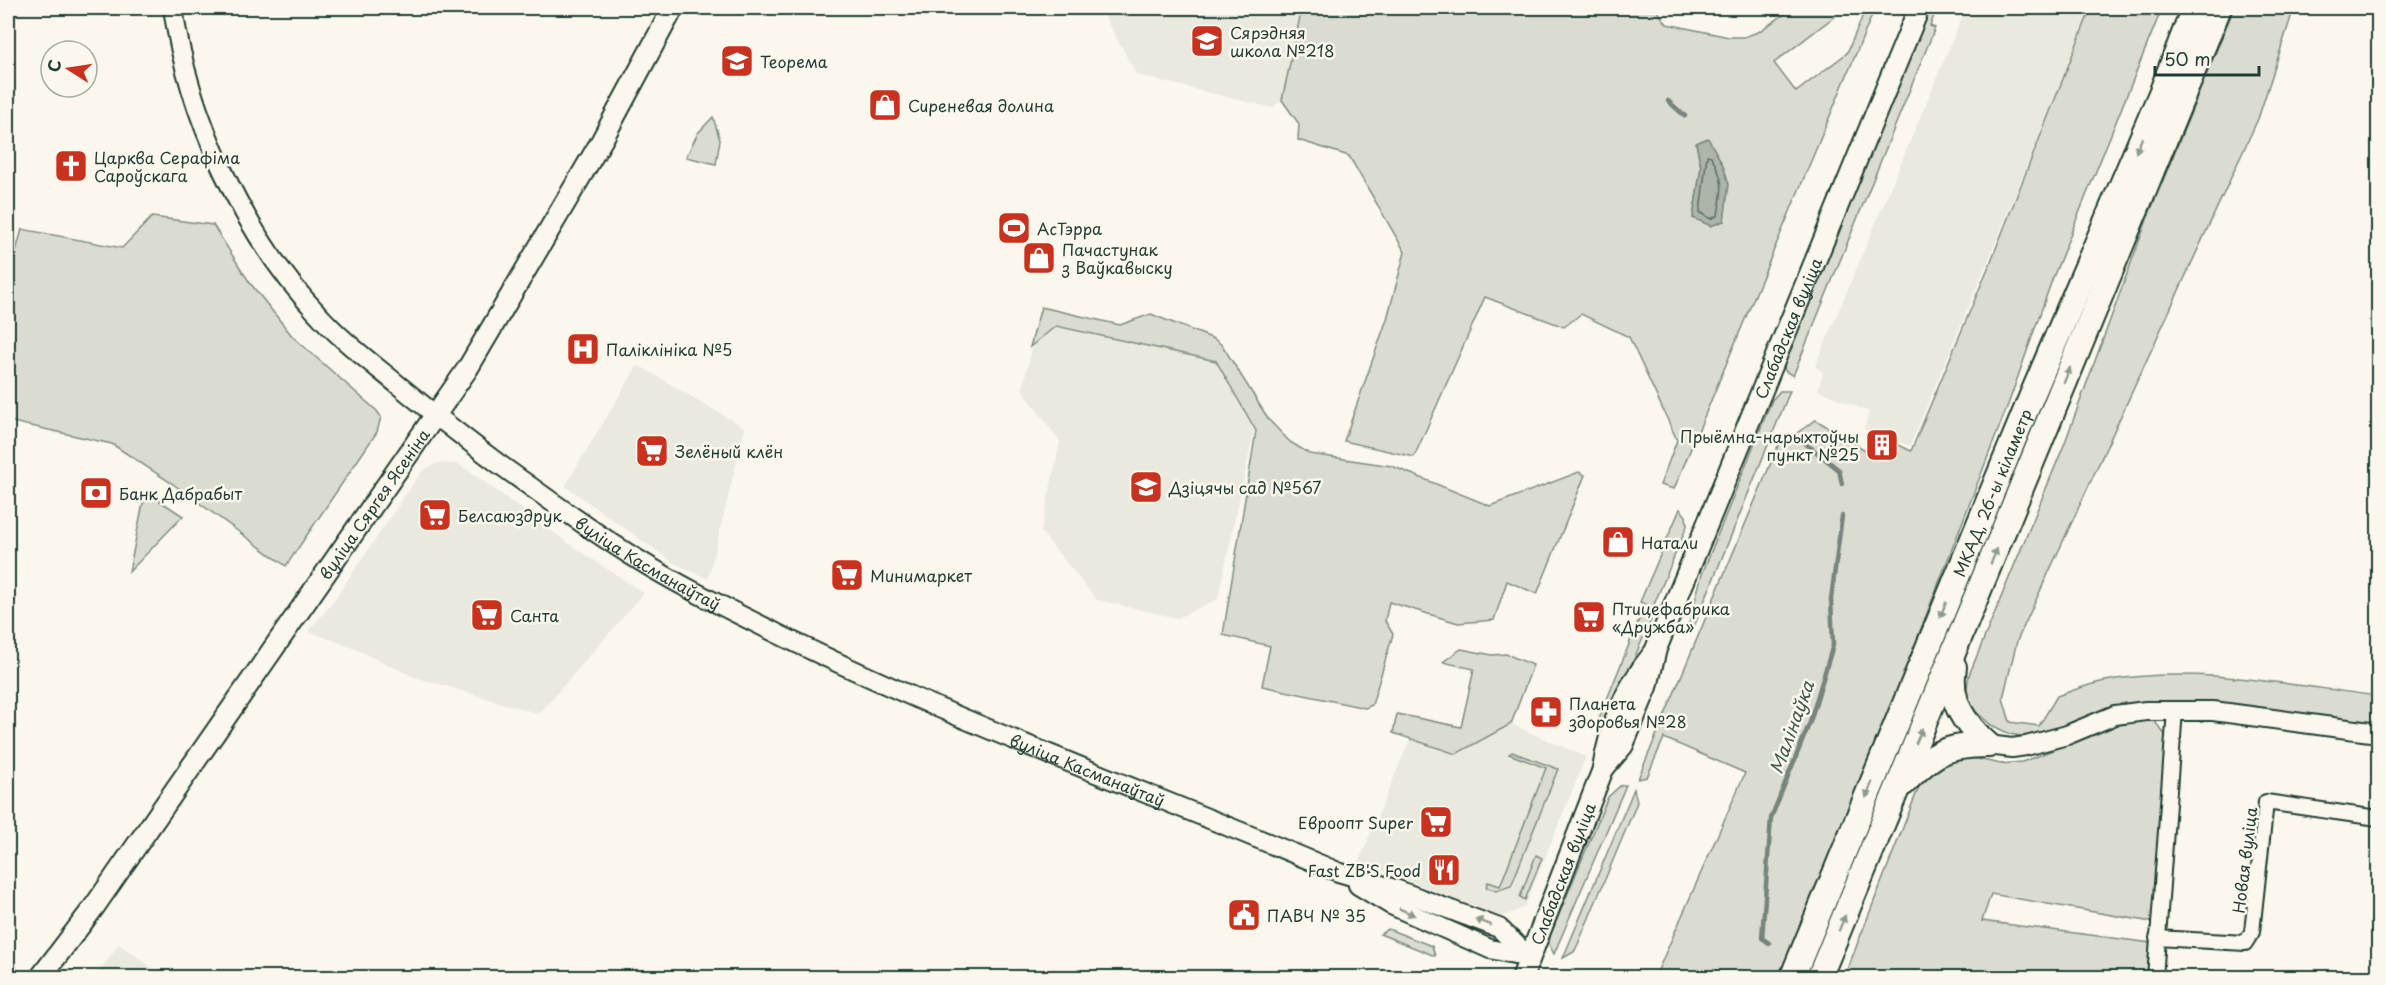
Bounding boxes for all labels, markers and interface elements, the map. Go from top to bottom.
place label: Сярэдняя школа №218 [1230,20,1334,62]
school or university icon: Сярэдняя школа №218 [1189,23,1225,59]
north arrow [39,39,99,99]
scale bar [2155,39,2258,77]
school or university icon: Теорема [719,43,755,79]
text: 50 m [2164,45,2211,72]
place label: Теорема [760,49,828,73]
text: С [40,57,66,74]
shop icon: Сиреневая долина [867,87,903,123]
place label: Сиреневая долина [908,93,1054,117]
one-way arrow [2134,137,2144,155]
place label: Царква Серафіма Сароўскага [94,145,240,187]
church icon: Царква Серафіма Сароўскага [53,148,89,184]
sports icon: АсТэрра [996,210,1032,246]
place label: АсТэрра [1037,216,1102,240]
place label: Пачастунак з Ваўкавыску [1061,237,1173,279]
shop icon: Пачастунак з Ваўкавыску [1021,240,1057,276]
street label: Слабадская вуліца [1748,254,1827,402]
hospital icon: Паліклініка №5 [565,331,601,367]
place label: Паліклініка №5 [606,337,732,361]
one-way arrow [2063,366,2072,384]
street label: МКАД, 26-ы кіламетр [1947,405,2037,580]
street label: вуліца Сяргея Ясеніна [313,423,435,584]
place label: Прыёмна-нарыхтоўчы пункт №25 [1680,424,1859,466]
building icon: Прыёмна-нарыхтоўчы пункт №25 [1864,427,1900,463]
supermarket icon: Зелёный клён [634,433,670,469]
place label: Зелёный клён [675,439,783,463]
school or university icon: Дзіцячы сад №567 [1128,469,1164,505]
bank icon: Банк Дабрабыт [78,475,114,511]
place label: Дзіцячы сад №567 [1168,475,1321,499]
place label: Банк Дабрабыт [119,481,242,505]
supermarket icon: Белсаюздрук [417,497,453,533]
place label: Белсаюздрук [458,503,562,527]
street label: вуліца Касманаўтаў [571,510,725,615]
shop icon: Натали [1600,524,1636,560]
place label: Натали [1641,530,1698,554]
one-way arrow [1989,546,1999,564]
supermarket icon: Минимаркет [829,557,865,593]
place label: Минимаркет [870,563,972,587]
place label: Птицефабрика «Дружба» [1612,596,1730,638]
supermarket icon: Санта [469,597,505,633]
supermarket icon: Птицефабрика «Дружба» [1571,599,1607,635]
one-way arrow [1938,601,1947,619]
place label: Санта [510,603,559,627]
water label: Малінаўка [1762,676,1821,777]
place label: Планета здоровья №28 [1568,691,1687,733]
pharmacy icon: Планета здоровья №28 [1528,694,1564,730]
street label: вуліца Касманаўтаў [1006,727,1168,812]
one-way arrow [1914,727,1924,745]
one-way arrow [1864,782,1874,800]
street label: Слабадская вуліца [1524,799,1601,948]
supermarket icon: Евроопт Super [1418,804,1454,840]
street label: Новая вуліца [2226,805,2262,915]
place label: Евроопт Super [1298,810,1414,834]
restaurant icon: Fast ZB'S Food [1426,852,1462,888]
place label: Fast ZB'S Food [1307,858,1421,882]
public building icon: ПАВЧ № 35 [1226,897,1262,933]
place label: ПАВЧ № 35 [1267,903,1366,927]
one-way arrow [1398,908,1415,917]
one-way arrow [1837,914,1847,932]
one-way arrow [1474,917,1492,927]

